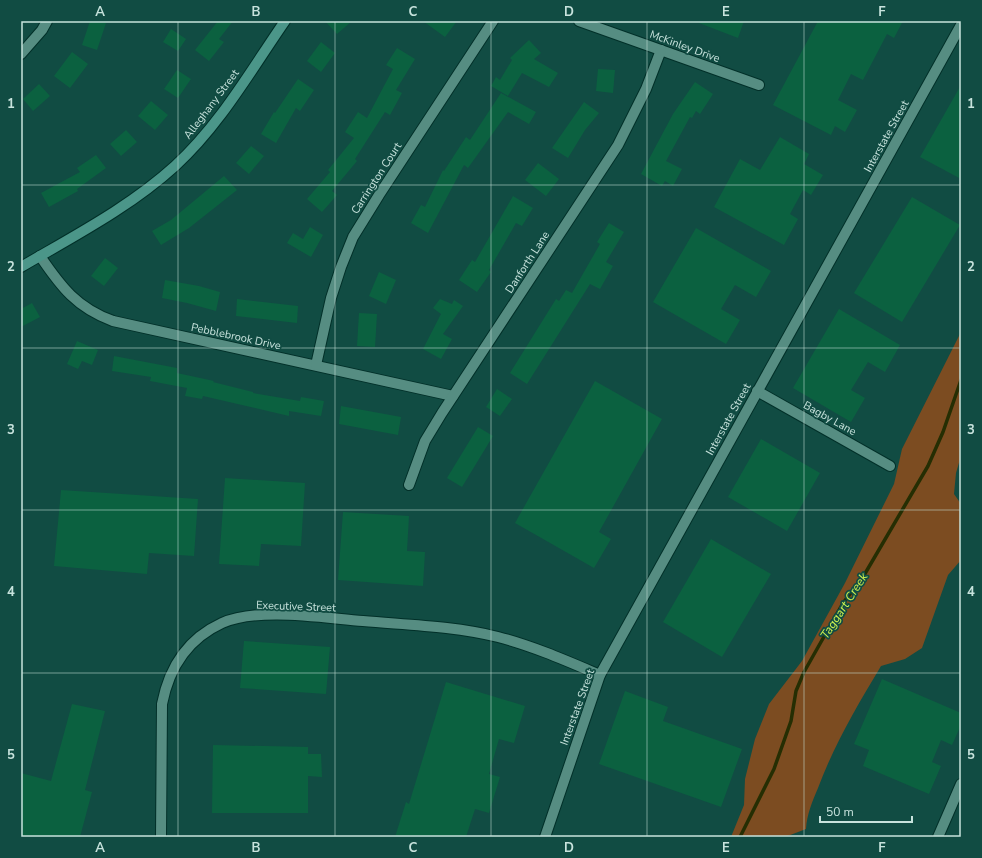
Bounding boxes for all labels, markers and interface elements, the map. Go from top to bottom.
text: A [95,3,105,21]
text: B [252,3,261,21]
text: C [409,3,418,21]
text: D [564,3,574,21]
text: E [722,3,730,21]
text: F [878,3,886,21]
street label: McKinley Drive [648,27,722,66]
street label: Alleghany Street [180,66,243,142]
text: 1 [7,95,15,113]
text: 1 [967,95,975,113]
street label: Interstate Street [860,97,912,175]
street label: Carrington Court [348,139,405,217]
street label: Danforth Lane [502,228,553,296]
text: 2 [7,258,15,276]
text: 2 [967,258,975,276]
street label: Pebblebrook Drive [190,320,282,353]
street label: Interstate Street [702,380,754,458]
street label: Bagby Lane [801,398,859,439]
text: 3 [7,421,15,439]
text: 3 [967,421,975,439]
water label: Taggart Creek [817,569,872,642]
text: 4 [7,583,15,601]
text: 4 [967,583,975,601]
street label: Executive Street [256,598,336,615]
street label: Interstate Street [557,667,598,747]
text: 5 [7,746,15,764]
text: 5 [967,746,975,764]
scale bar [820,798,912,824]
text: 50 m [826,804,854,820]
text: A [95,839,105,857]
text: B [252,839,261,857]
text: C [409,839,418,857]
text: D [564,839,574,857]
text: E [722,839,730,857]
text: F [878,839,886,857]

